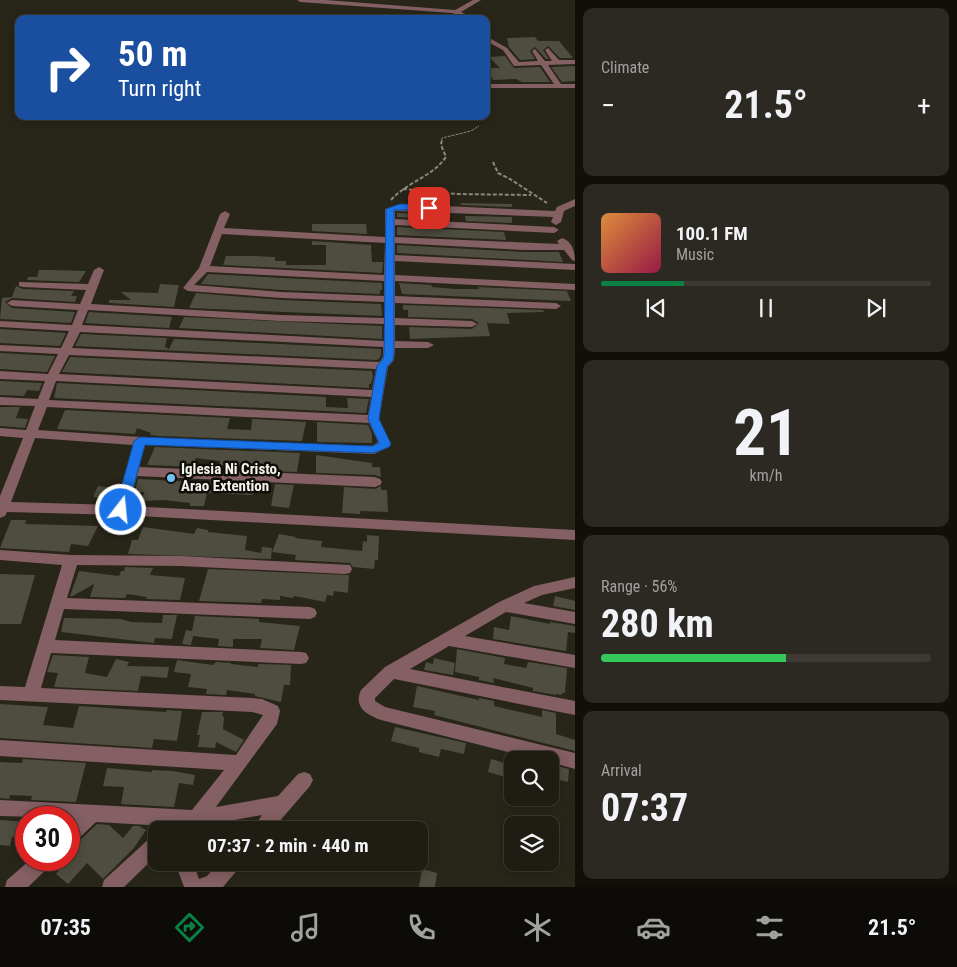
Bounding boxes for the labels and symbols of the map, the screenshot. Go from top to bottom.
pin [408,187,450,229]
place label: Iglesia Ni Cristo, Arao Extention [181,460,281,495]
marker: Iglesia Ni Cristo, Arao Extention [165,472,177,484]
position arrow [94,483,146,535]
speed limit sign: 30 [15,806,80,871]

